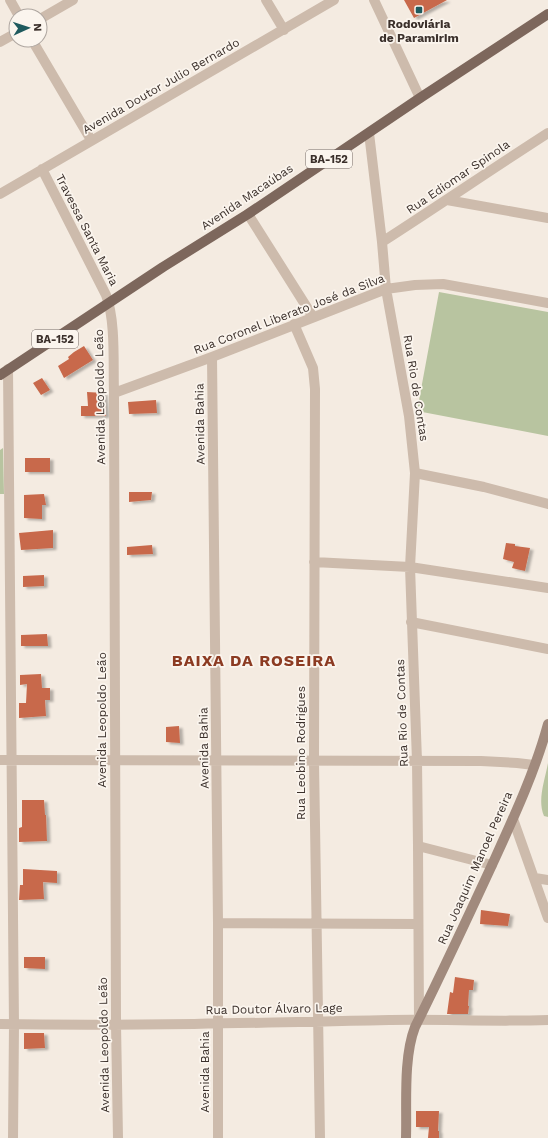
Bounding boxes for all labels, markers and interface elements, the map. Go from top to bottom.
marker: Rodoviária de Paramirim [414,5,424,15]
north arrow [8,8,48,48]
place label: Rodoviária de Paramirim [379,17,459,45]
text: N [31,23,44,32]
street label: Avenida Doutor Julio Bernardo [80,35,242,137]
street label: Rua Ediomar Spinola [404,137,512,217]
road number: BA-152 [306,150,352,168]
street label: Avenida Macaúbas [198,161,296,233]
street label: Travessa Santa Maria [53,172,121,288]
street label: Rua Coronel Liberato José da Silva [191,271,387,357]
street label: Avenida Leopoldo Leão [92,329,108,465]
road number: BA-152 [32,330,78,348]
street label: Rua Rio de Contas [401,334,431,442]
street label: Avenida Bahia [192,383,208,465]
district label: BAIXA DA ROSEIRA [172,651,336,670]
street label: Avenida Leopoldo Leão [95,652,109,788]
street label: Rua Rio de Contas [393,659,411,767]
street label: Rua Leobino Rodrigues [294,686,308,820]
street label: Avenida Bahia [196,707,212,789]
street label: Rua Joaquim Manoel Pereira [435,789,515,947]
street label: Avenida Leopoldo Leão [96,977,112,1113]
street label: Rua Doutor Álvaro Lage [205,1001,343,1017]
street label: Avenida Bahia [198,1031,212,1113]

